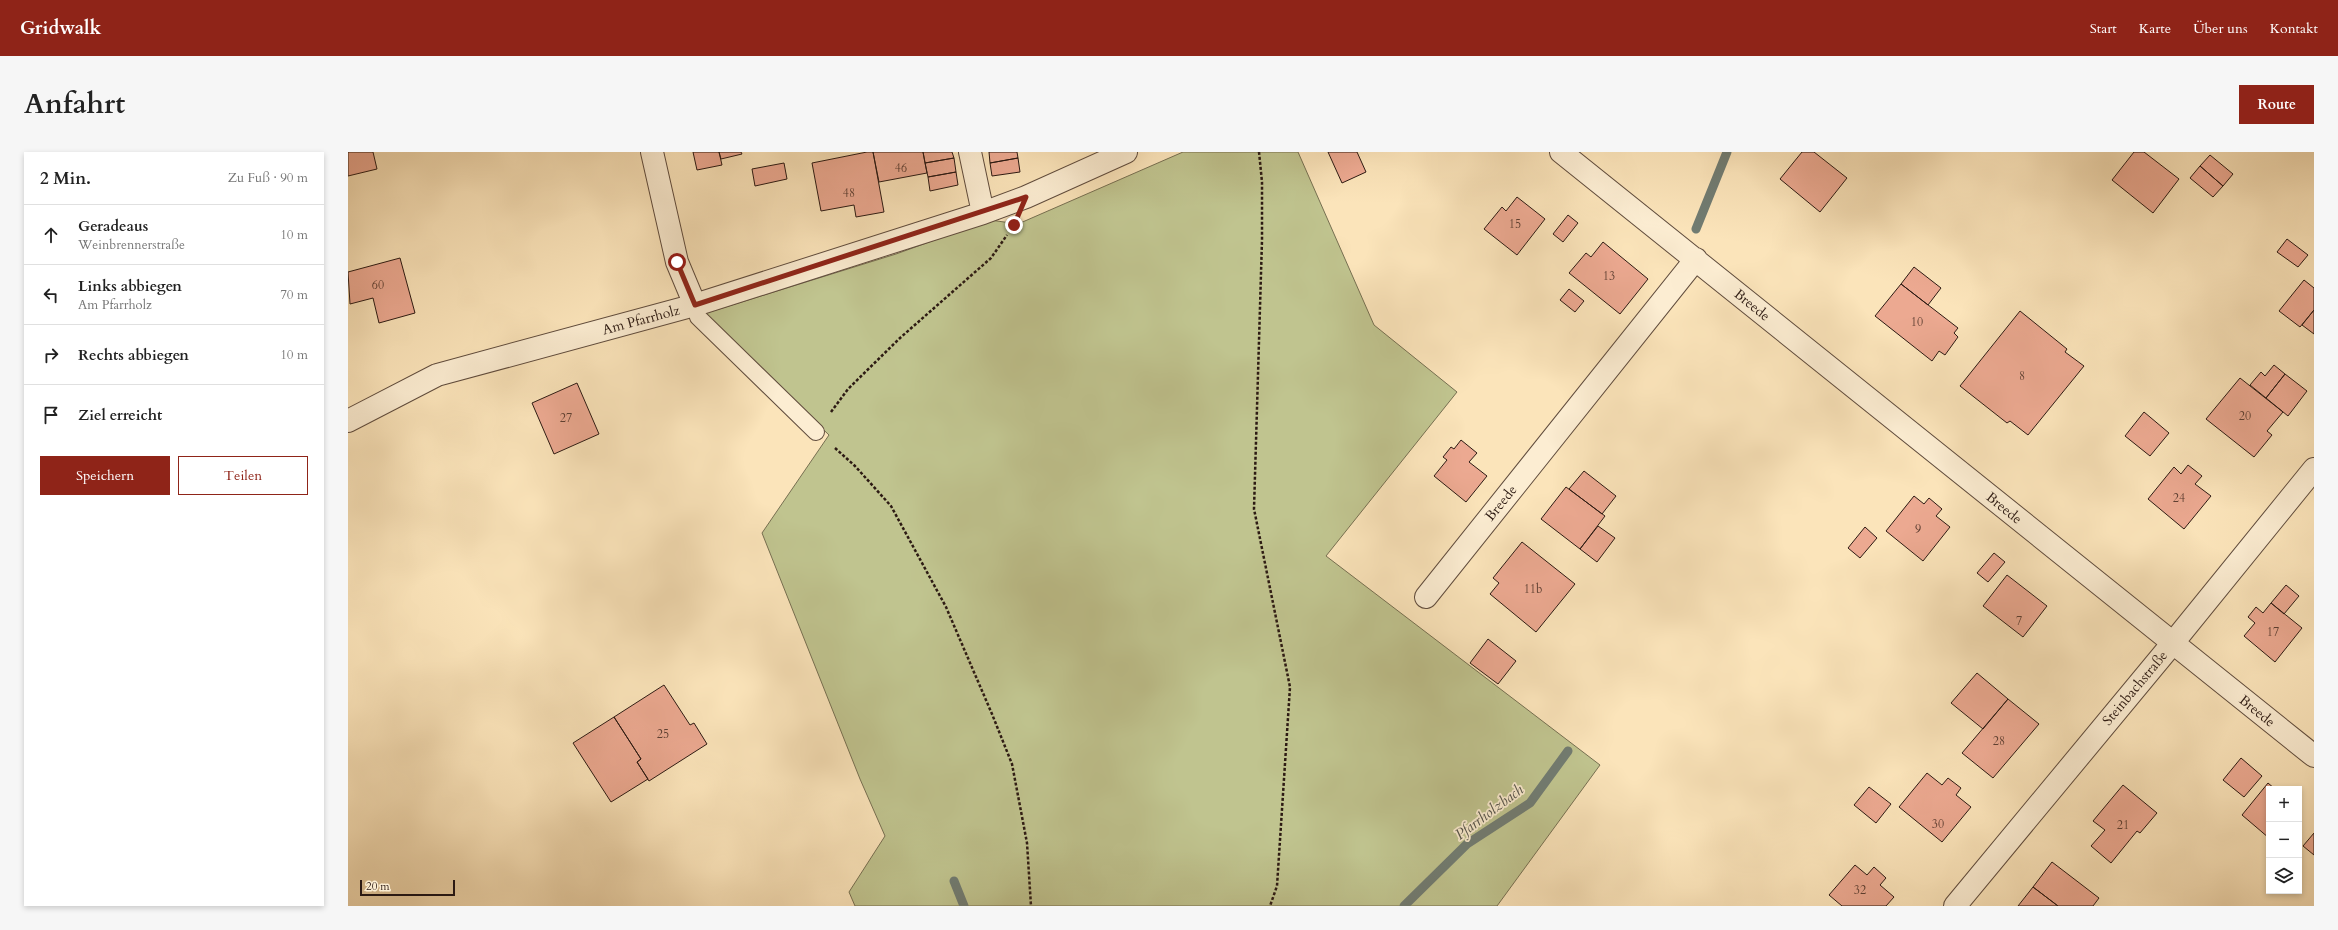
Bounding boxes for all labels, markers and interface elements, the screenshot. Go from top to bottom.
text: Gridwalk [20,15,101,41]
text: Start [2090,19,2117,38]
text: Karte [2139,19,2171,38]
text: Über uns [2193,19,2248,38]
text: Kontakt [2270,19,2318,38]
text: Anfahrt [24,85,125,123]
button: Route [2239,85,2314,124]
house number: 46 [895,160,907,176]
text: 2 Min. [40,167,91,190]
text: Zu Fuß · 90 m [228,169,308,187]
house number: 48 [843,185,855,201]
text: Geradeaus [78,216,148,236]
route end [1005,216,1023,234]
house number: 15 [1509,216,1521,232]
icon: ahead [40,224,62,246]
text: 10 m [280,226,308,244]
text: Weinbrennerstraße [78,236,185,254]
route start [668,253,686,271]
house number: 13 [1603,268,1615,284]
text: Links abbiegen [78,276,182,296]
house number: 60 [372,277,384,293]
icon: left [40,284,62,306]
street label: Breede [1730,285,1774,325]
text: 70 m [280,286,308,304]
text: Am Pfarrholz [78,296,152,314]
street label: Am Pfarrholz [600,300,683,339]
house number: 10 [1911,314,1923,330]
icon: right [40,344,62,366]
text: Rechts abbiegen [78,345,189,365]
text: 10 m [280,346,308,364]
house number: 8 [2019,368,2025,384]
icon: arrive [40,404,62,426]
text: Ziel erreicht [78,405,162,425]
house number: 20 [2239,408,2251,424]
house number: 27 [560,410,572,426]
button: Speichern [40,456,170,495]
button: Teilen [178,456,308,495]
street label: Breede [1481,481,1521,525]
street label: Breede [1982,488,2026,528]
house number: 24 [2173,490,2185,506]
house number: 9 [1915,521,1921,537]
house number: 11b [1524,581,1542,597]
house number: 7 [2016,613,2022,629]
house number: 17 [2267,624,2279,640]
street label: Steinbachstraße [2098,647,2172,729]
street label: Breede [2235,691,2279,731]
house number: 25 [657,726,669,742]
house number: 28 [1993,733,2005,749]
water label: Pfarrholzbach [1451,779,1528,844]
map controls [2266,786,2302,894]
button: + [2266,786,2302,822]
house number: 30 [1932,816,1944,832]
house number: 21 [2117,817,2129,833]
button: − [2266,822,2302,858]
button: layers [2266,858,2302,894]
scale bar [360,878,455,897]
text: 20 m [366,879,390,894]
house number: 32 [1854,882,1866,898]

